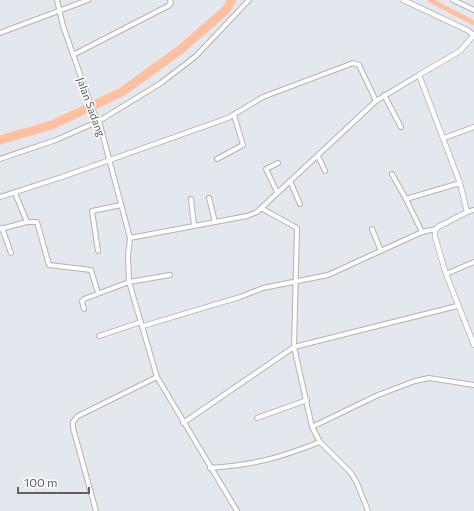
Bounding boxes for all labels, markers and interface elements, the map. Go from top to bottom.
street label: Jalan Sadang [74,75,108,139]
scale bar [18,469,89,495]
text: 100 m [24,475,58,489]

